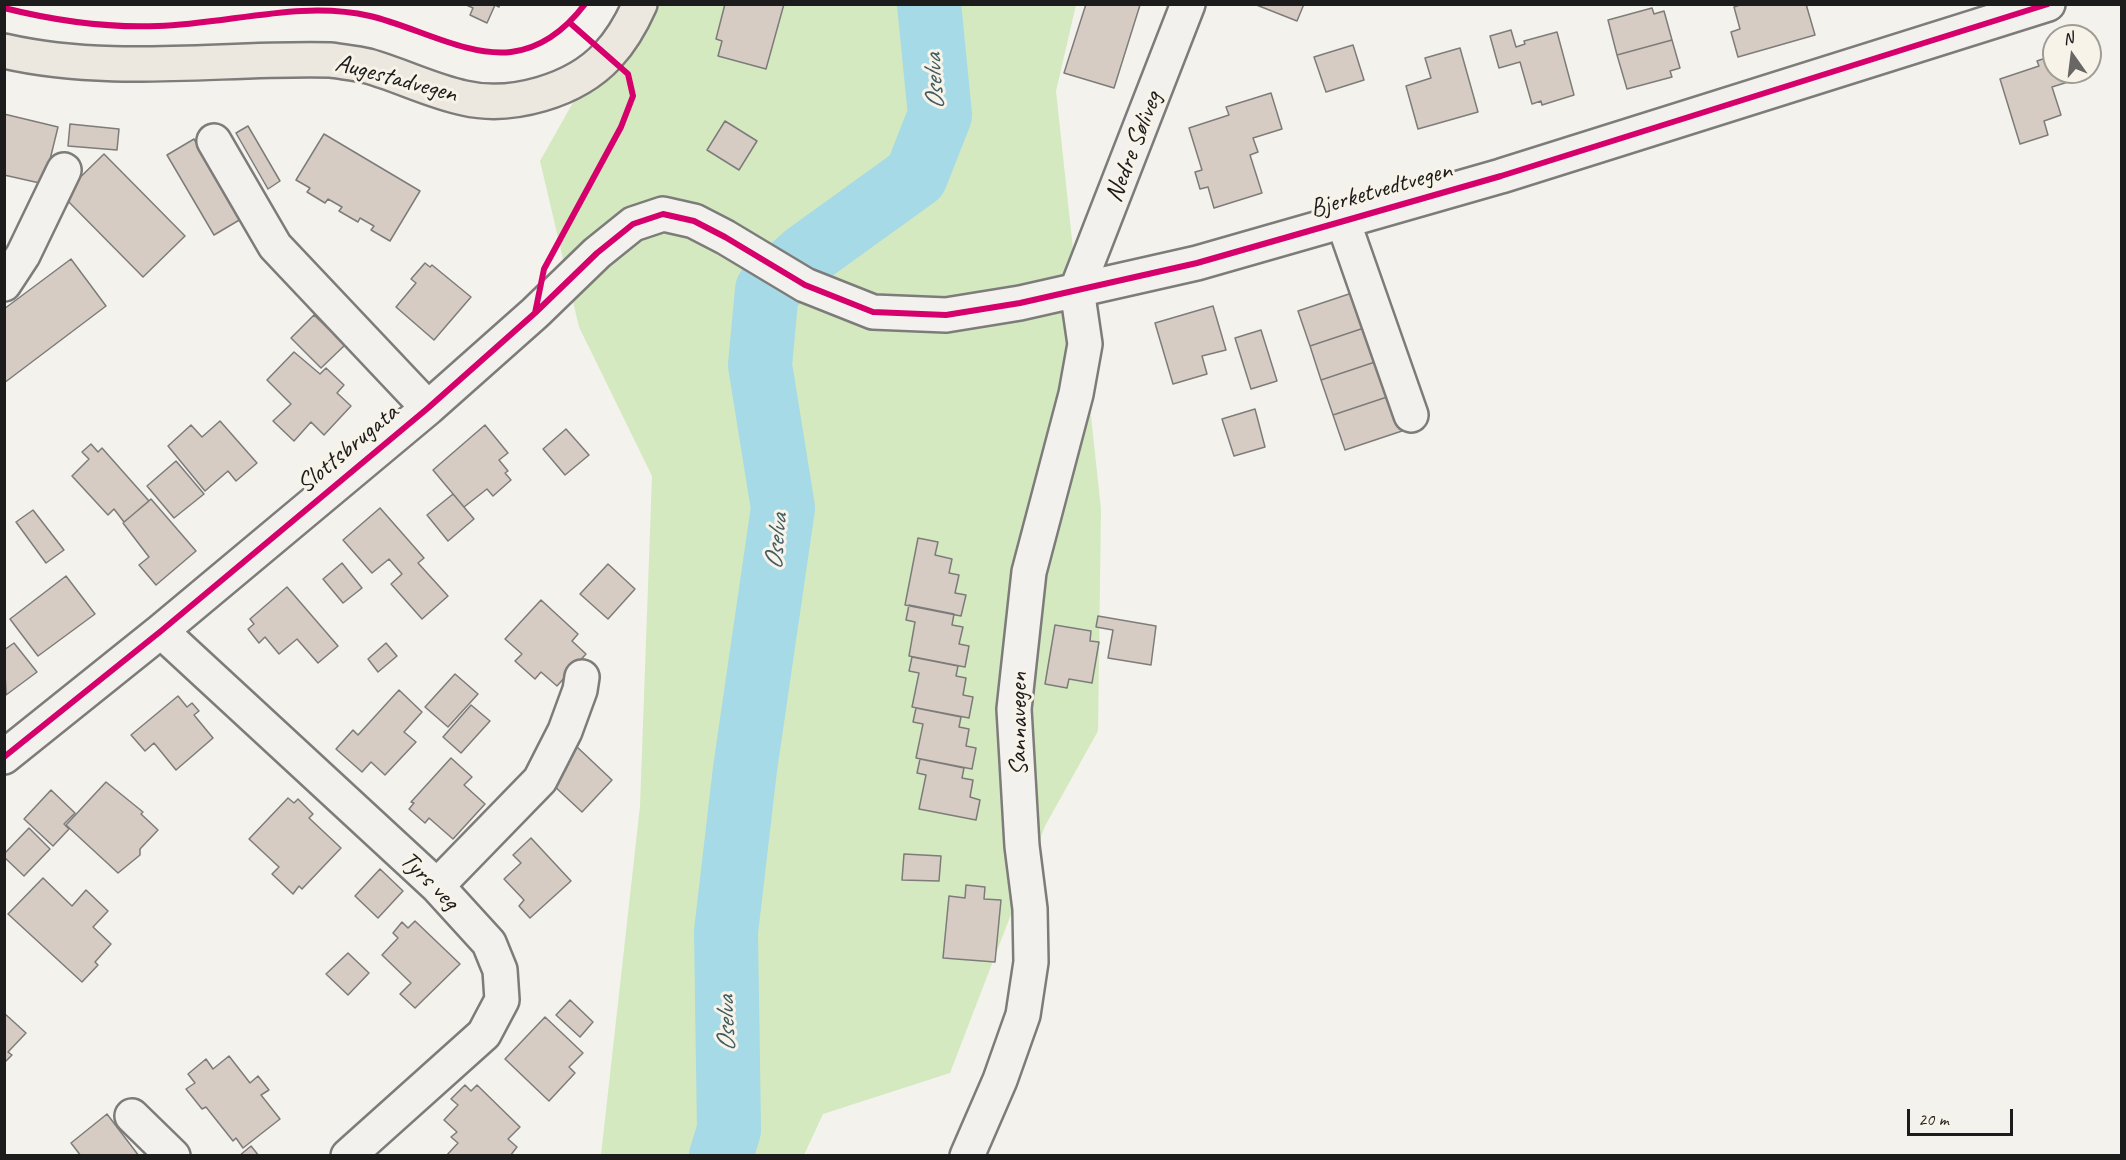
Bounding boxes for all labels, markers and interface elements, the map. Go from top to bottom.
north arrow [2042,24,2102,84]
text: N [2061,28,2075,49]
street label: Augestadvegen [332,48,460,110]
water label: Oselva [917,53,953,111]
street label: Nedre Søliveg [1099,87,1169,207]
street label: Bjerketvedtvegen [1307,155,1455,225]
street label: Slottsbrugata [291,398,405,500]
water label: Oselva [758,512,796,572]
street label: Sannavegen [1003,672,1035,776]
street label: Tyrs veg [393,845,465,917]
water label: Oselva [710,996,744,1052]
scale bar [1910,1097,2016,1135]
text: 20 m [1918,1108,1949,1130]

